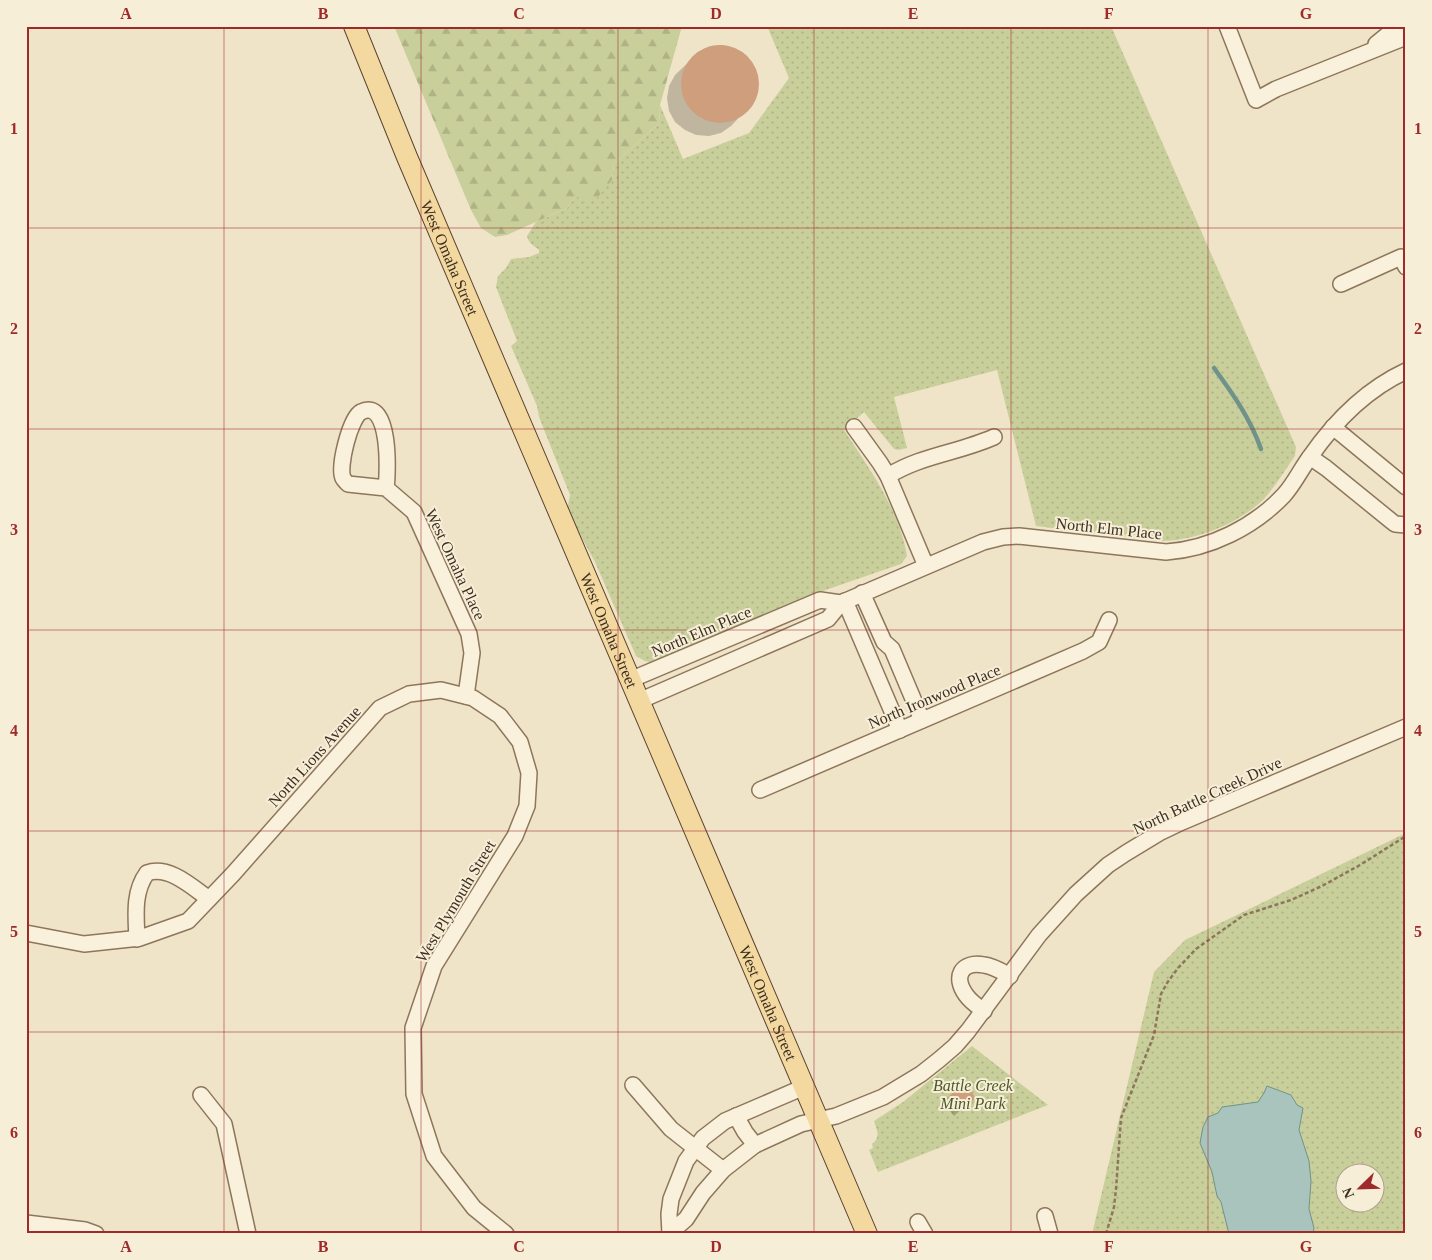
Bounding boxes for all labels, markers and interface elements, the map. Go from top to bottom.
text: A [120,5,132,22]
text: B [318,5,329,22]
text: C [513,5,525,22]
text: D [710,5,722,22]
text: E [908,5,918,22]
text: F [1104,5,1114,22]
text: G [1300,5,1313,22]
text: 1 [10,120,18,137]
text: 1 [1414,120,1422,137]
street label: West Omaha Street [418,198,482,319]
text: 2 [10,320,18,337]
text: 2 [1414,320,1422,337]
street label: West Omaha Place [422,506,489,622]
street label: North Elm Place [1055,514,1163,543]
text: 3 [10,521,18,538]
text: 3 [1414,521,1422,538]
street label: West Omaha Street [577,571,641,691]
street label: North Elm Place [649,603,754,660]
street label: North Ironwood Place [865,661,1003,732]
street label: North Lions Avenue [265,703,364,810]
text: 4 [10,722,18,739]
text: 4 [1414,722,1422,739]
street label: North Battle Creek Drive [1130,753,1284,837]
street label: West Plymouth Street [412,837,500,966]
text: 5 [10,923,18,940]
text: 5 [1414,923,1422,940]
street label: West Omaha Street [736,943,800,1063]
park label: Battle Creek Mini Park [933,1077,1014,1112]
text: 6 [10,1124,18,1141]
text: 6 [1414,1124,1422,1141]
north arrow [1334,1162,1384,1212]
text: N [1340,1185,1357,1200]
text: A [120,1238,132,1255]
text: B [318,1238,329,1255]
text: C [513,1238,525,1255]
text: D [710,1238,722,1255]
text: E [908,1238,918,1255]
text: F [1104,1238,1114,1255]
text: G [1300,1238,1313,1255]

